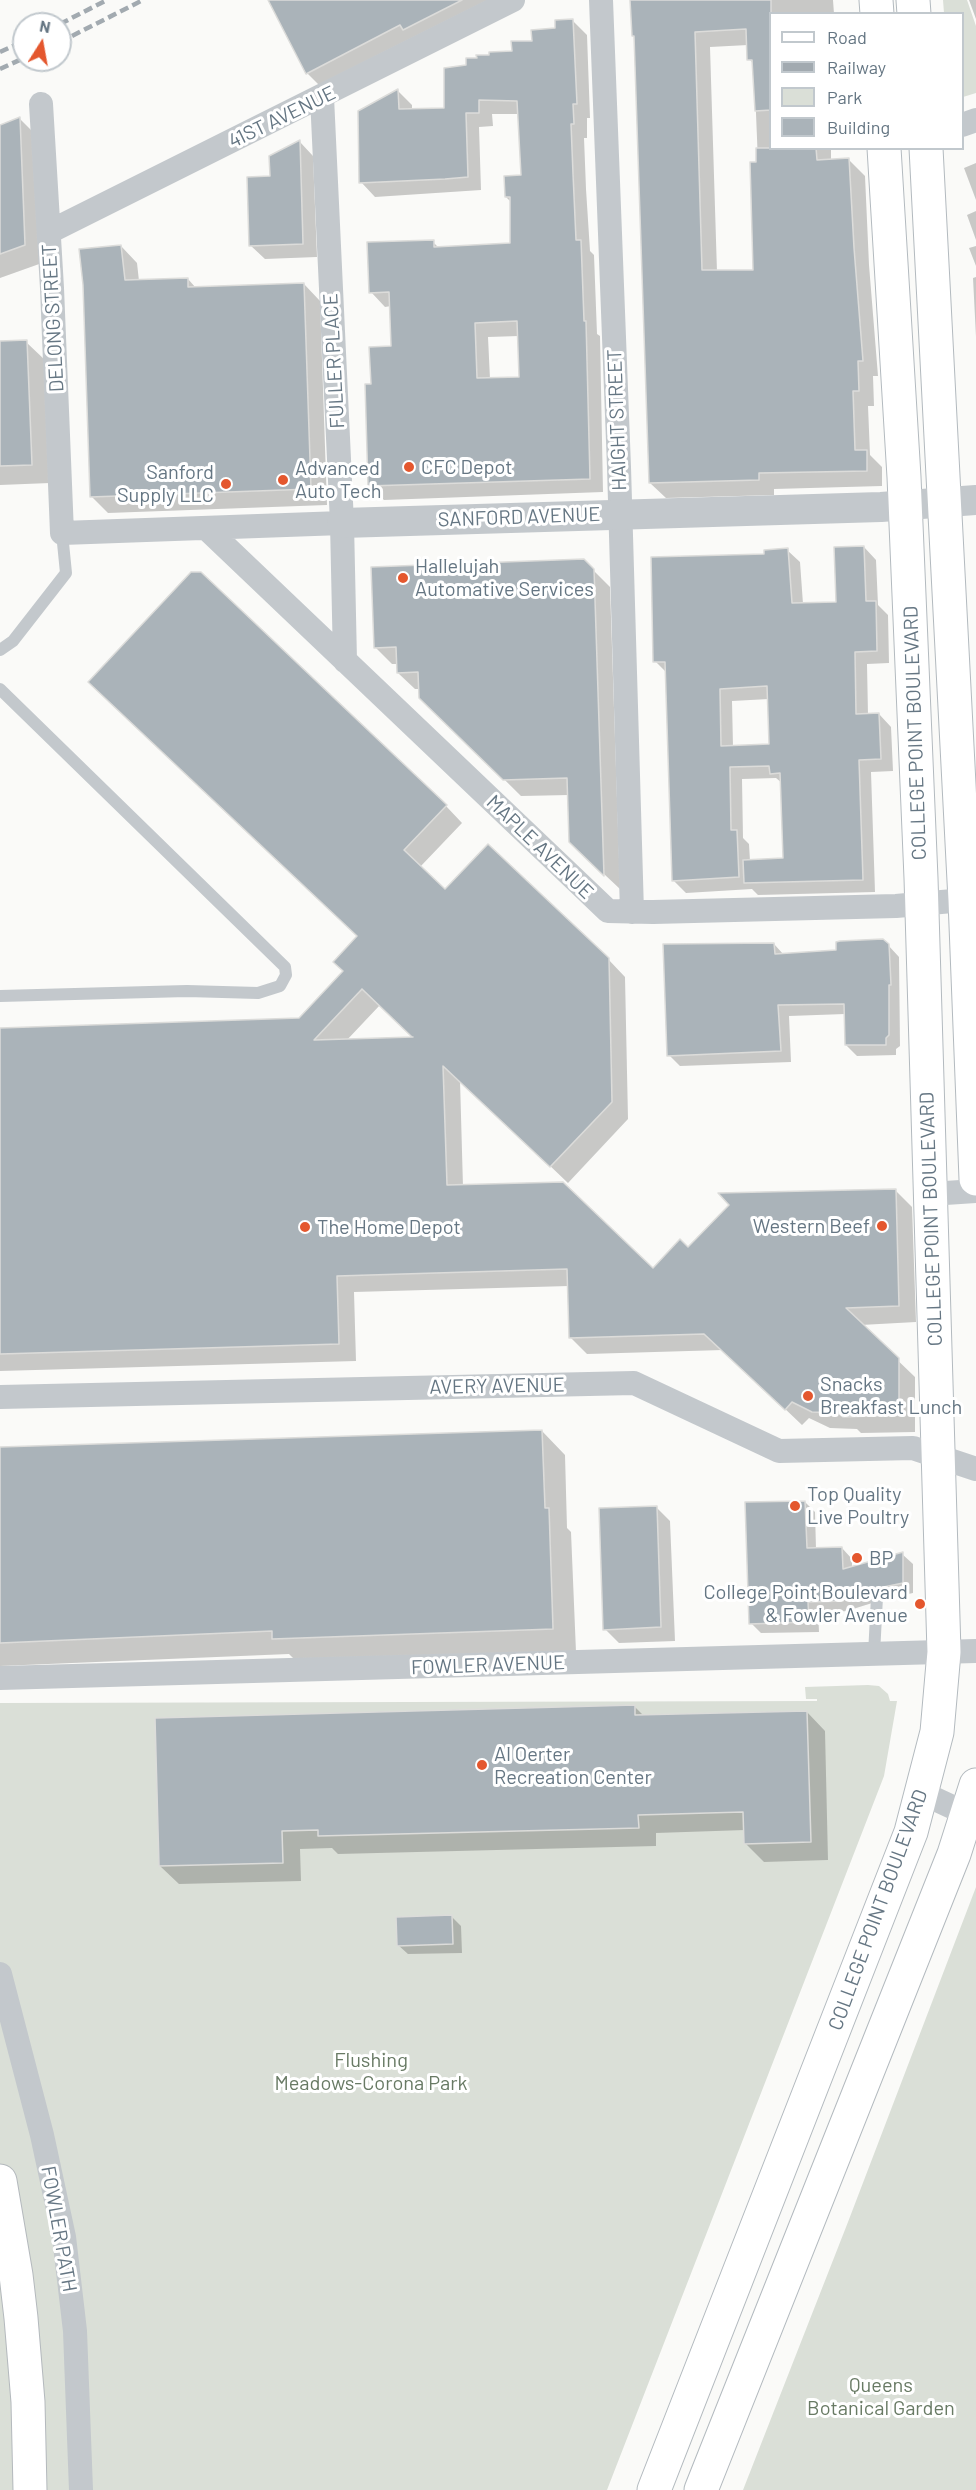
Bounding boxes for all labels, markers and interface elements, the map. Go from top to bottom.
north arrow [12,12,72,72]
legend [769,12,964,150]
text: N [38,15,52,36]
text: Road [827,26,867,48]
text: Railway [827,56,886,78]
street label: 41ST AVENUE [225,81,339,153]
text: Park [827,86,862,108]
text: Building [827,116,890,138]
street label: DELONG STREET [37,243,69,393]
street label: FULLER PLACE [318,293,350,429]
street label: HAIGHT STREET [603,349,631,491]
place label: CFC Depot [421,455,513,479]
place label: Advanced Auto Tech [295,456,382,503]
place label: Sanford Supply LLC [117,460,214,507]
marker: CFC Depot [402,460,416,474]
marker: Advanced Auto Tech [276,473,290,487]
marker: Sanford Supply LLC [219,477,233,491]
street label: SANFORD AVENUE [437,502,601,532]
place label: Hallelujah Automative Services [415,554,594,601]
marker: Hallelujah Automative Services [396,571,410,585]
street label: COLLEGE POINT BOULEVARD [899,605,931,861]
street label: MAPLE AVENUE [482,790,598,904]
street label: COLLEGE POINT BOULEVARD [915,1091,947,1347]
place label: Western Beef [753,1214,870,1238]
place label: The Home Depot [317,1215,461,1239]
marker: Western Beef [875,1219,889,1233]
marker: The Home Depot [298,1220,312,1234]
place label: Snacks Breakfast Lunch [820,1372,962,1419]
street label: AVERY AVENUE [429,1373,565,1399]
marker: Snacks Breakfast Lunch [801,1389,815,1403]
place label: Top Quality Live Poultry [807,1482,909,1529]
marker: Top Quality Live Poultry [788,1499,802,1513]
place label: BP [869,1546,893,1570]
marker: BP [850,1551,864,1565]
place label: College Point Boulevard & Fowler Avenue [703,1580,908,1627]
marker: College Point Boulevard & Fowler Avenue [913,1597,927,1611]
street label: FOWLER AVENUE [411,1650,565,1680]
place label: Al Oerter Recreation Center [494,1742,652,1789]
marker: Al Oerter Recreation Center [475,1758,489,1772]
street label: COLLEGE POINT BOULEVARD [823,1786,933,2034]
park label: Flushing Meadows-Corona Park [274,2048,468,2095]
street label: FOWLER PATH [36,2164,82,2294]
park label: Queens Botanical Garden [807,2373,955,2420]

